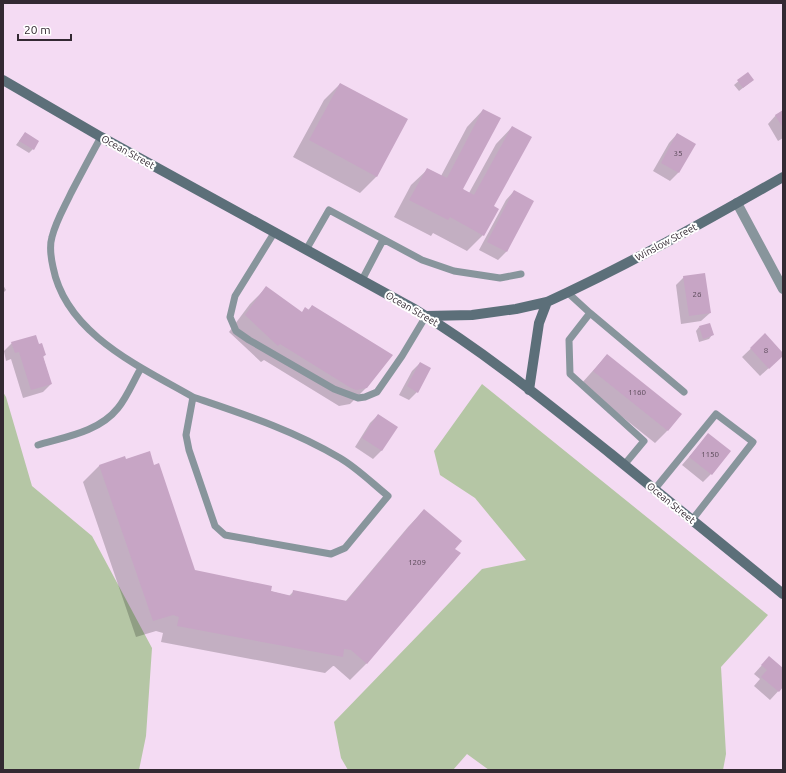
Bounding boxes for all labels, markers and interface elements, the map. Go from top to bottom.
scale bar [18,16,71,42]
text: 20 m [24,23,51,36]
street label: Ocean Street [100,133,157,171]
house number: 35 [673,149,683,158]
street label: Winslow Street [633,221,699,263]
street label: Ocean Street [384,289,440,329]
house number: 26 [692,290,702,299]
house number: 8 [764,346,769,355]
house number: 1160 [628,388,647,397]
house number: 1150 [701,450,720,459]
street label: Ocean Street [645,480,697,526]
house number: 1209 [408,558,426,567]

